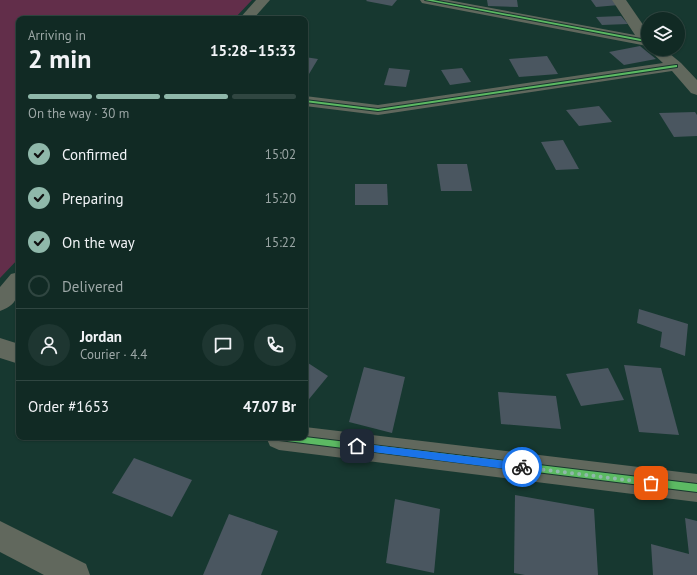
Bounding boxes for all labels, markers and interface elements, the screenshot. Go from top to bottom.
map controls [641,12,685,56]
button: layers [641,12,685,56]
text: Arriving in [28,27,86,44]
text: 15:28–15:33 [210,41,296,60]
text: 2 min [28,42,91,75]
text: On the way · 30 m [28,105,129,122]
icon: check [28,143,50,165]
text: Confirmed [62,145,127,164]
text: 15:02 [265,146,296,163]
icon: check [28,187,50,209]
text: Preparing [62,189,124,208]
text: 15:20 [265,190,296,207]
icon: check [28,231,50,253]
text: On the way [62,233,135,252]
text: 15:22 [265,234,296,251]
text: Delivered [62,277,123,296]
button: person [28,324,70,366]
button: chat [202,324,244,366]
button: phone [254,324,296,366]
text: Jordan [80,327,122,346]
text: Courier · 4.4 [80,346,147,363]
text: Order #1653 [28,397,109,416]
text: 47.07 Br [243,397,296,416]
pin [340,429,374,463]
icon: home [346,435,368,457]
courier [502,447,542,487]
icon: bike [511,456,533,478]
pin [634,466,668,500]
icon: bag [640,472,662,494]

